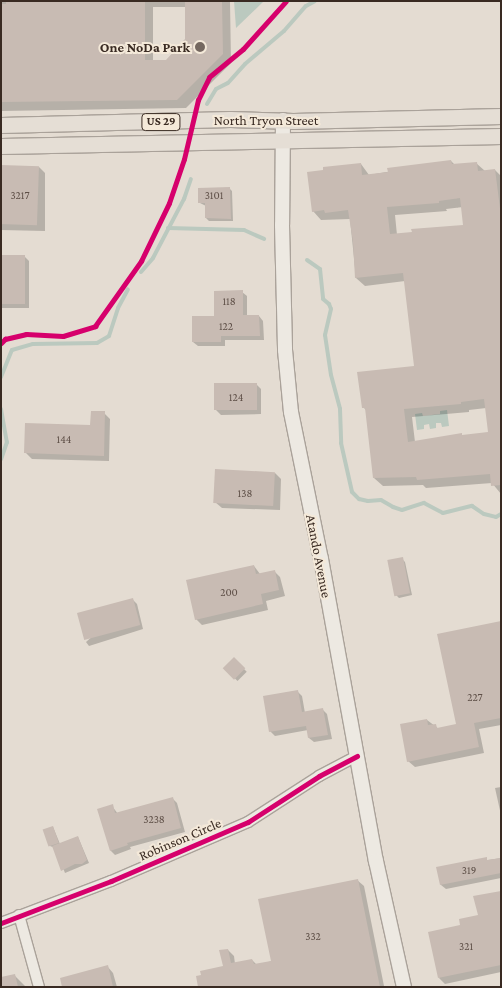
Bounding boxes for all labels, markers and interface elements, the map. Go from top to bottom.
place label: One NoDa Park [100,39,190,55]
marker: One NoDa Park [194,41,206,53]
road number: US 29 [141,112,181,132]
street label: North Tryon Street [214,112,318,128]
house number: 3217 [10,188,30,202]
house number: 3101 [205,188,223,202]
house number: 118 [222,294,236,308]
house number: 122 [219,319,233,333]
house number: 124 [229,390,243,404]
house number: 144 [57,432,71,446]
house number: 138 [238,486,252,500]
street label: Atando Avenue [303,513,335,599]
house number: 200 [220,585,238,599]
house number: 227 [467,690,483,704]
house number: 3238 [143,812,165,826]
street label: Robinson Circle [136,814,224,864]
house number: 319 [462,863,476,877]
house number: 332 [305,929,321,943]
house number: 321 [459,939,473,953]

